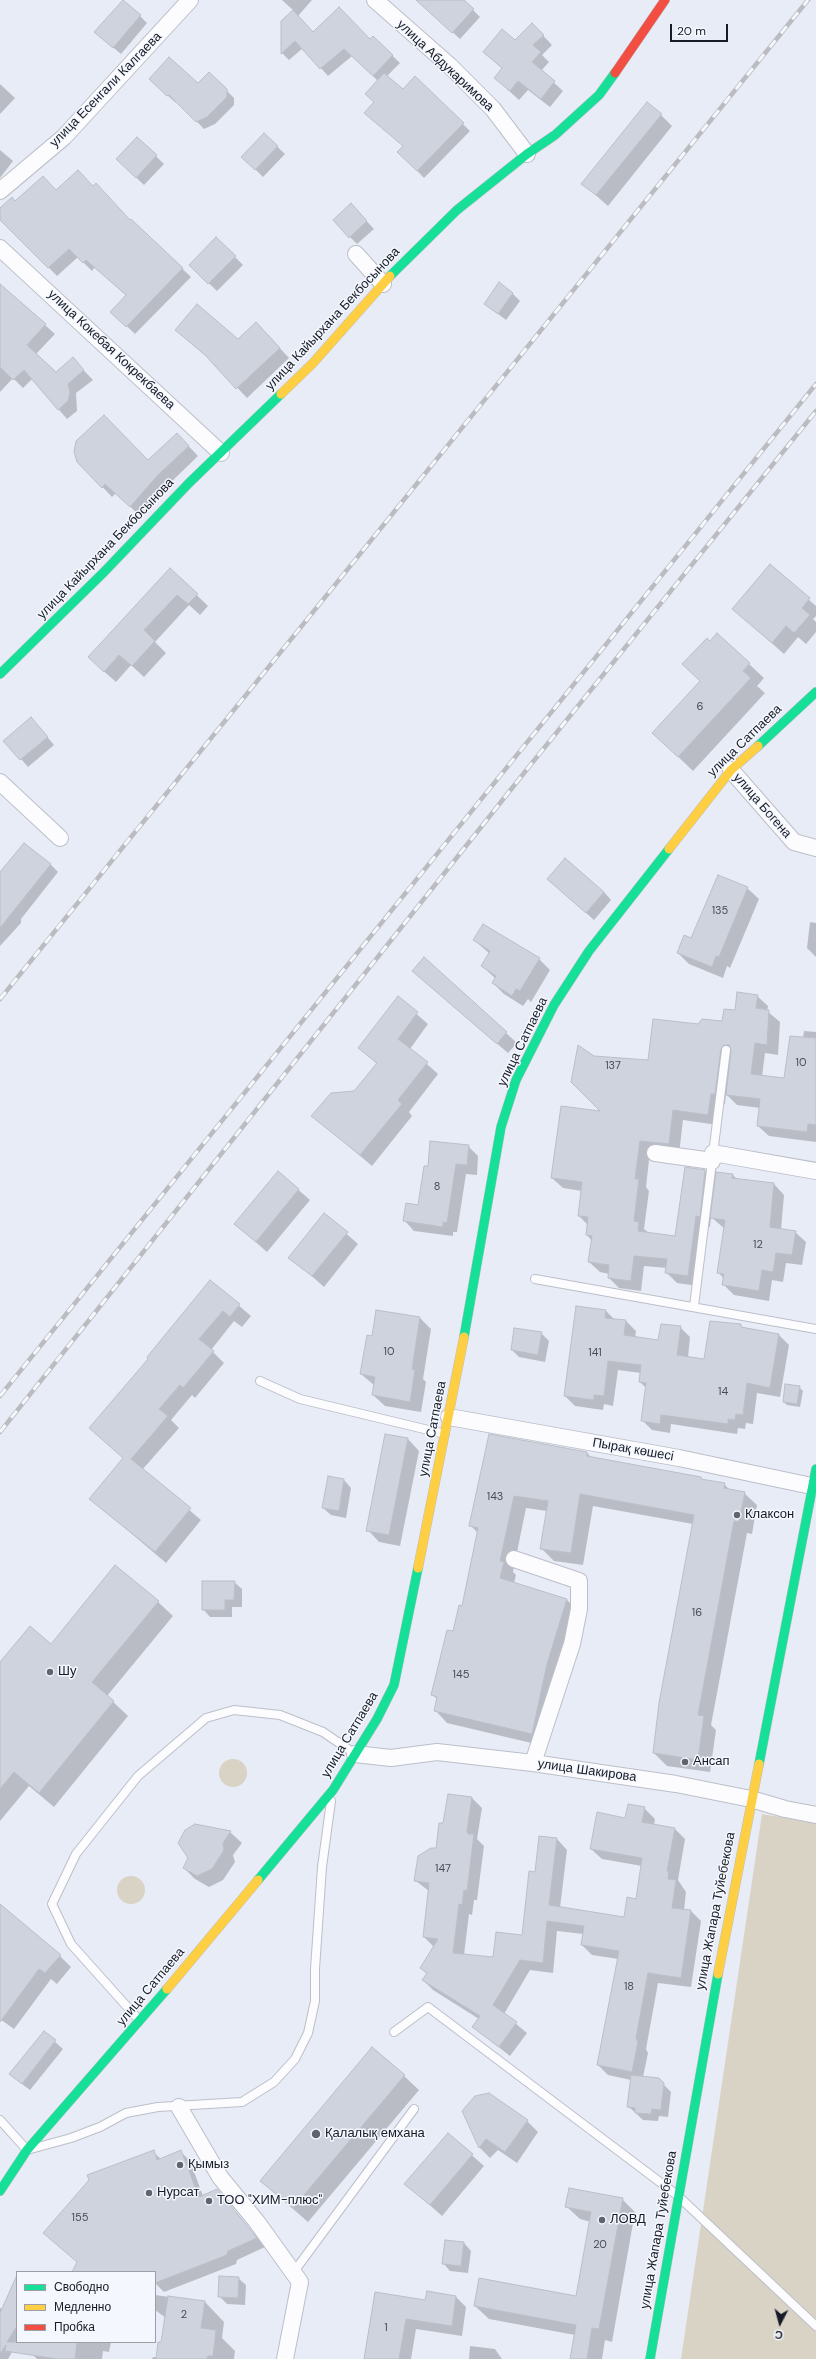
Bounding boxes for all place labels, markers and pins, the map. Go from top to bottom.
place label: Клаксон [745,1507,794,1523]
marker: Клаксон [732,1510,742,1520]
place label: Шу [58,1664,76,1680]
marker: Шу [45,1667,55,1677]
place label: Ансап [693,1754,730,1770]
marker: Ансап [680,1757,690,1767]
place label: Қалалық емхана [325,2126,425,2142]
marker: Қалалық емхана [310,2128,322,2140]
place label: Қымыз [188,2157,229,2173]
marker: Қымыз [175,2160,185,2170]
place label: Нурсат [157,2185,199,2201]
marker: Нурсат [144,2188,154,2198]
place label: ТОО "ХИМ-плюс" [217,2193,322,2209]
marker: ТОО "ХИМ-плюс" [204,2196,214,2206]
place label: ЛОВД [610,2212,646,2228]
marker: ЛОВД [597,2215,607,2225]

